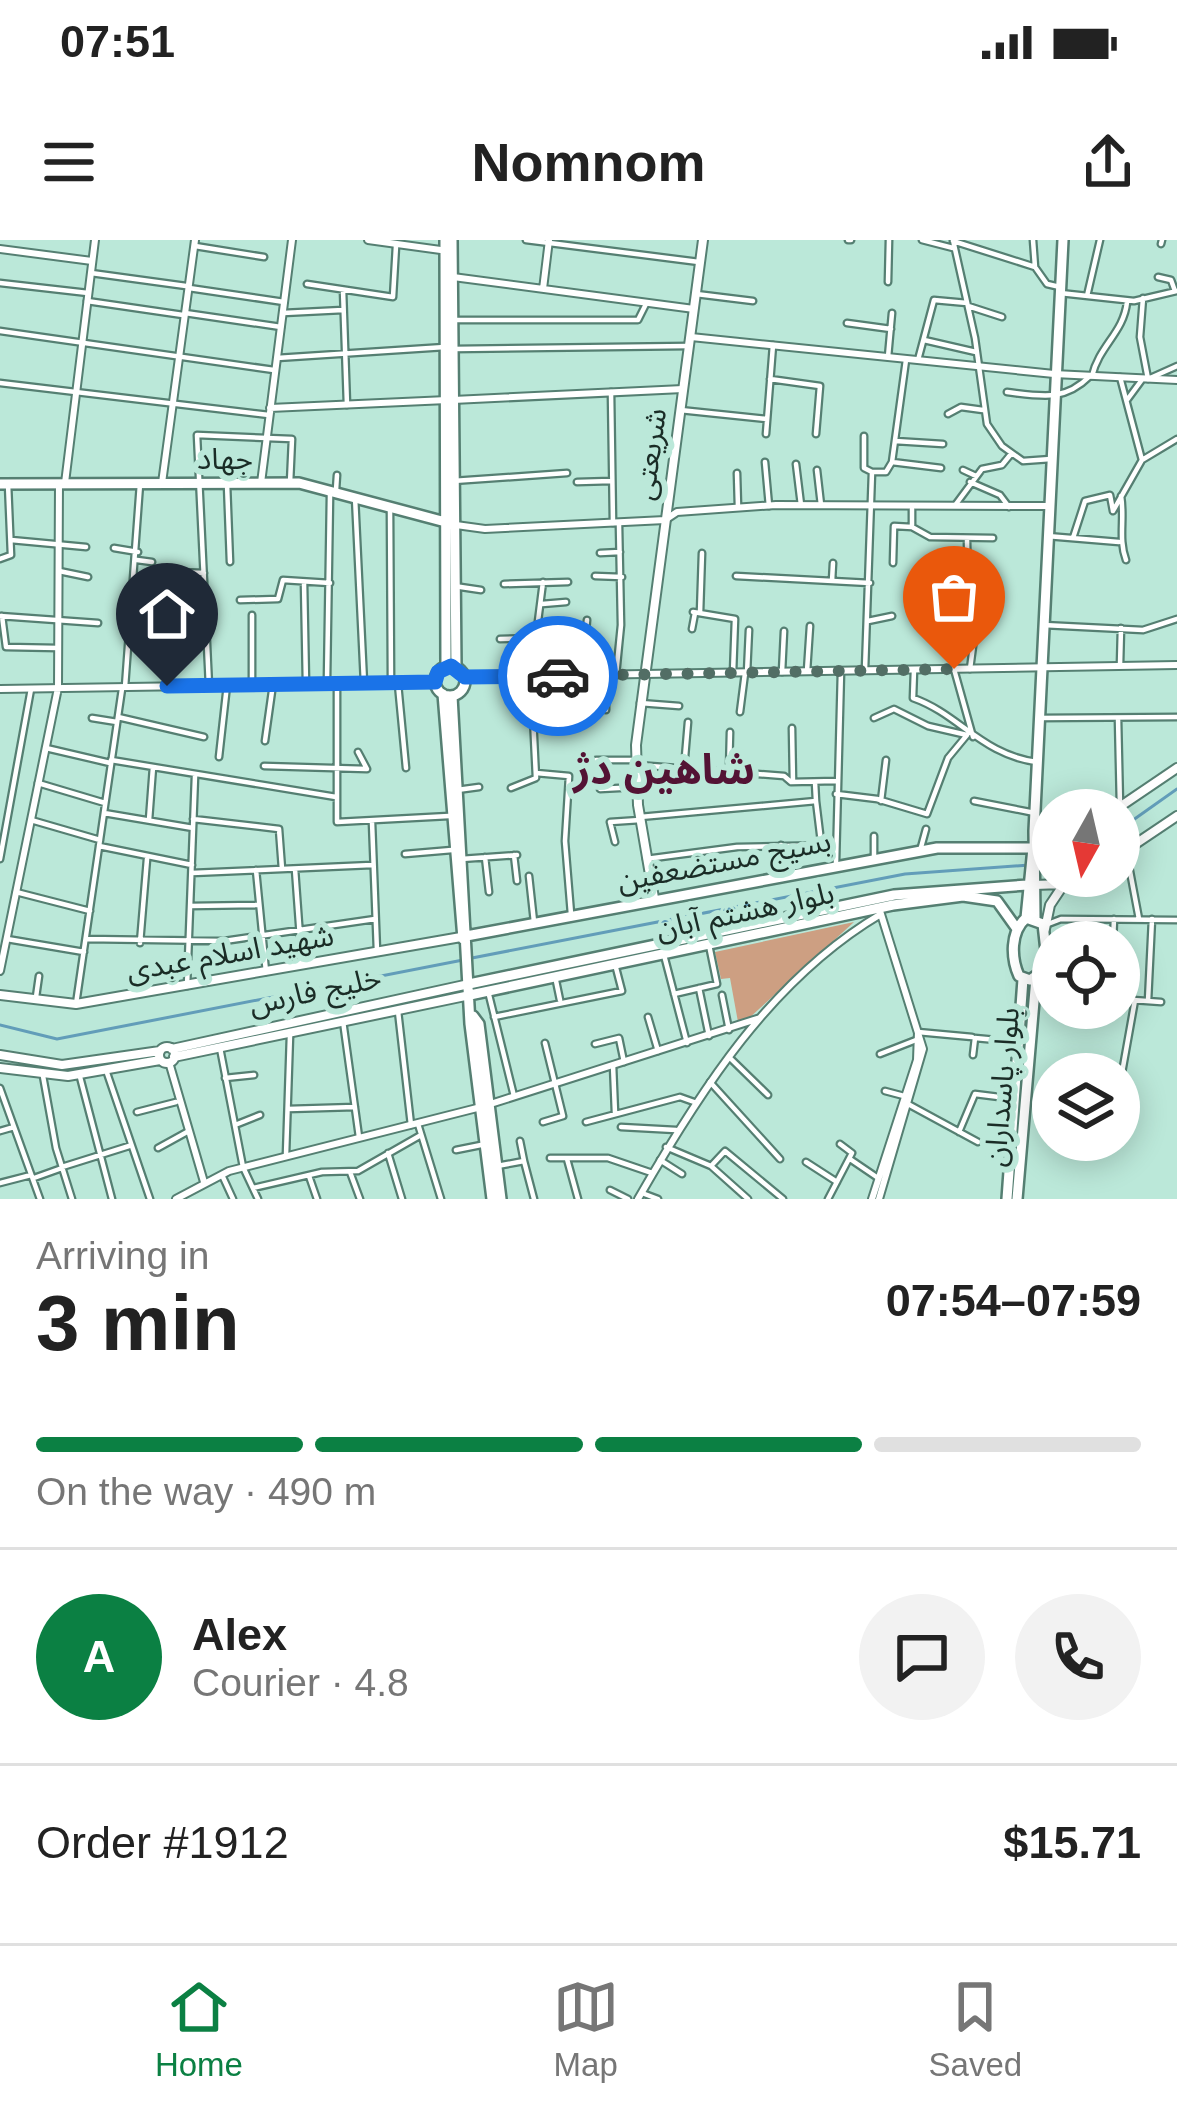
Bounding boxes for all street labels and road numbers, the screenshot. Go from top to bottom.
street label: شریعتی [627,406,673,502]
street label: جهاد [197,442,253,476]
street label: بسیج مستضعفین [614,824,835,903]
street label: بلوار هشتم آبان [653,876,838,952]
street label: شهید اسلام عبدی [124,918,337,993]
street label: خلیج فارس [246,960,385,1026]
street label: بلوار پاسداران [978,1006,1028,1168]

